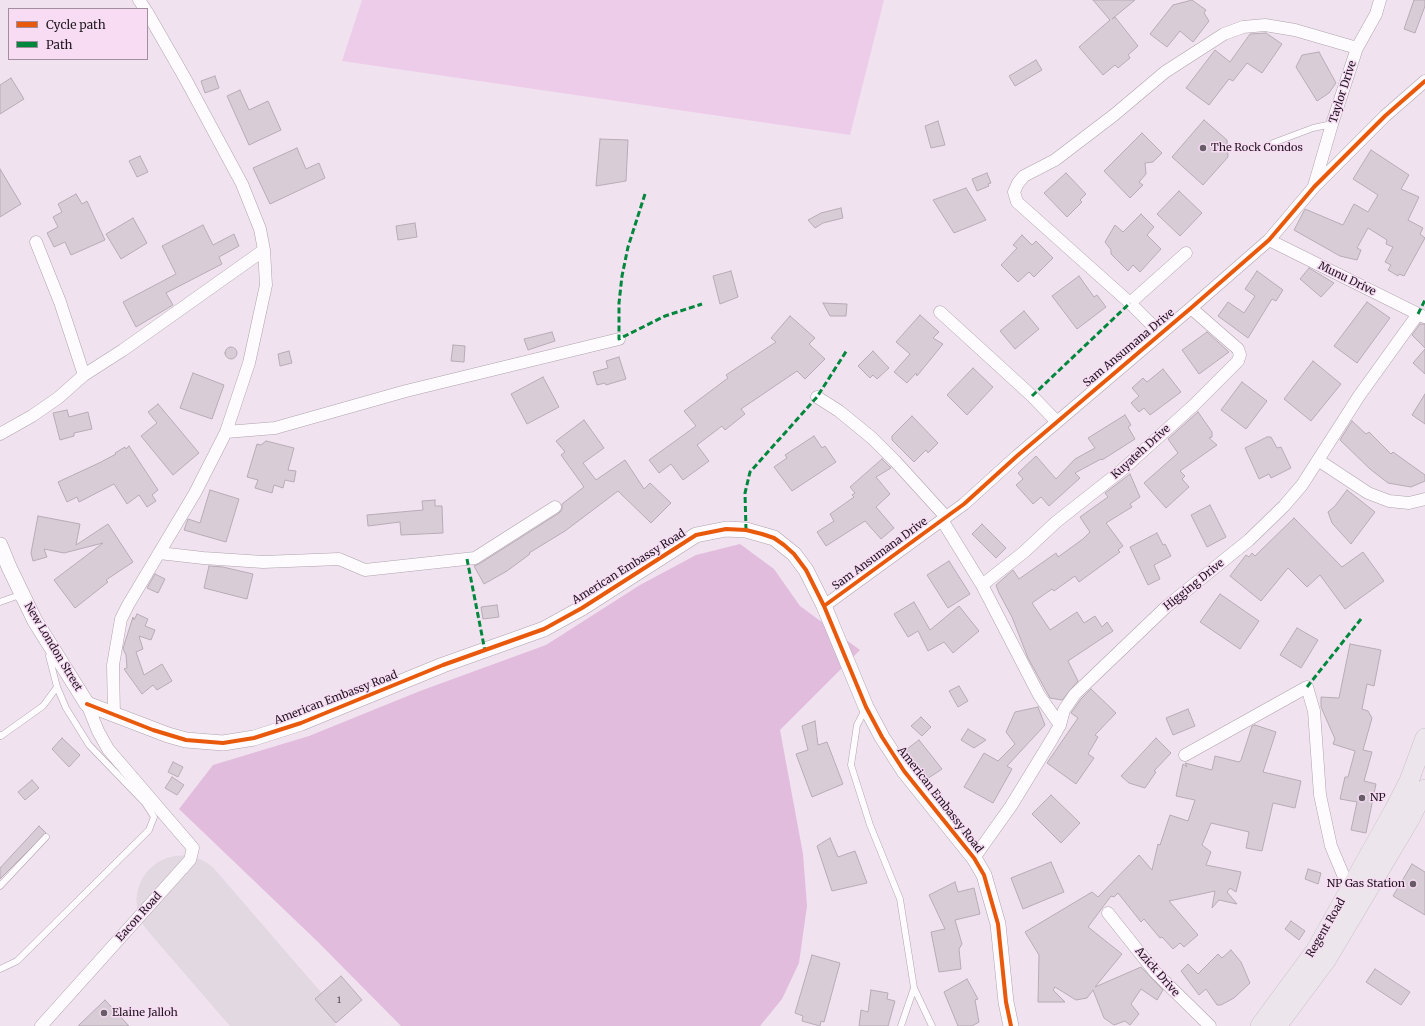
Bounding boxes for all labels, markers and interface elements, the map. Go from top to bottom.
legend [8,8,148,60]
text: Cycle path [46,17,106,32]
text: Path [46,37,72,52]
street label: Taylor Drive [1327,59,1359,125]
place label: The Rock Condos [1211,141,1303,155]
marker: The Rock Condos [1198,143,1208,153]
street label: Munu Drive [1316,259,1378,299]
street label: Sam Ansumana Drive [1081,306,1177,390]
street label: Kuyateh Drive [1109,422,1173,482]
street label: Sam Ansumana Drive [830,515,930,593]
street label: American Embassy Road [570,527,688,607]
street label: Higging Drive [1161,557,1227,613]
street label: New London Street [21,600,85,694]
street label: American Embassy Road [272,668,400,728]
street label: American Embassy Road [894,744,986,856]
place label: NP [1370,791,1386,805]
marker: NP [1357,793,1367,803]
place label: NP Gas Station [1327,877,1405,891]
marker: NP Gas Station [1408,879,1418,889]
street label: Eacon Road [113,890,165,944]
street label: Regent Road [1304,896,1348,960]
street label: Azick Drive [1132,945,1182,999]
house number: 1 [337,995,341,1005]
place label: Elaine Jalloh [112,1006,178,1020]
marker: Elaine Jalloh [99,1008,109,1018]

